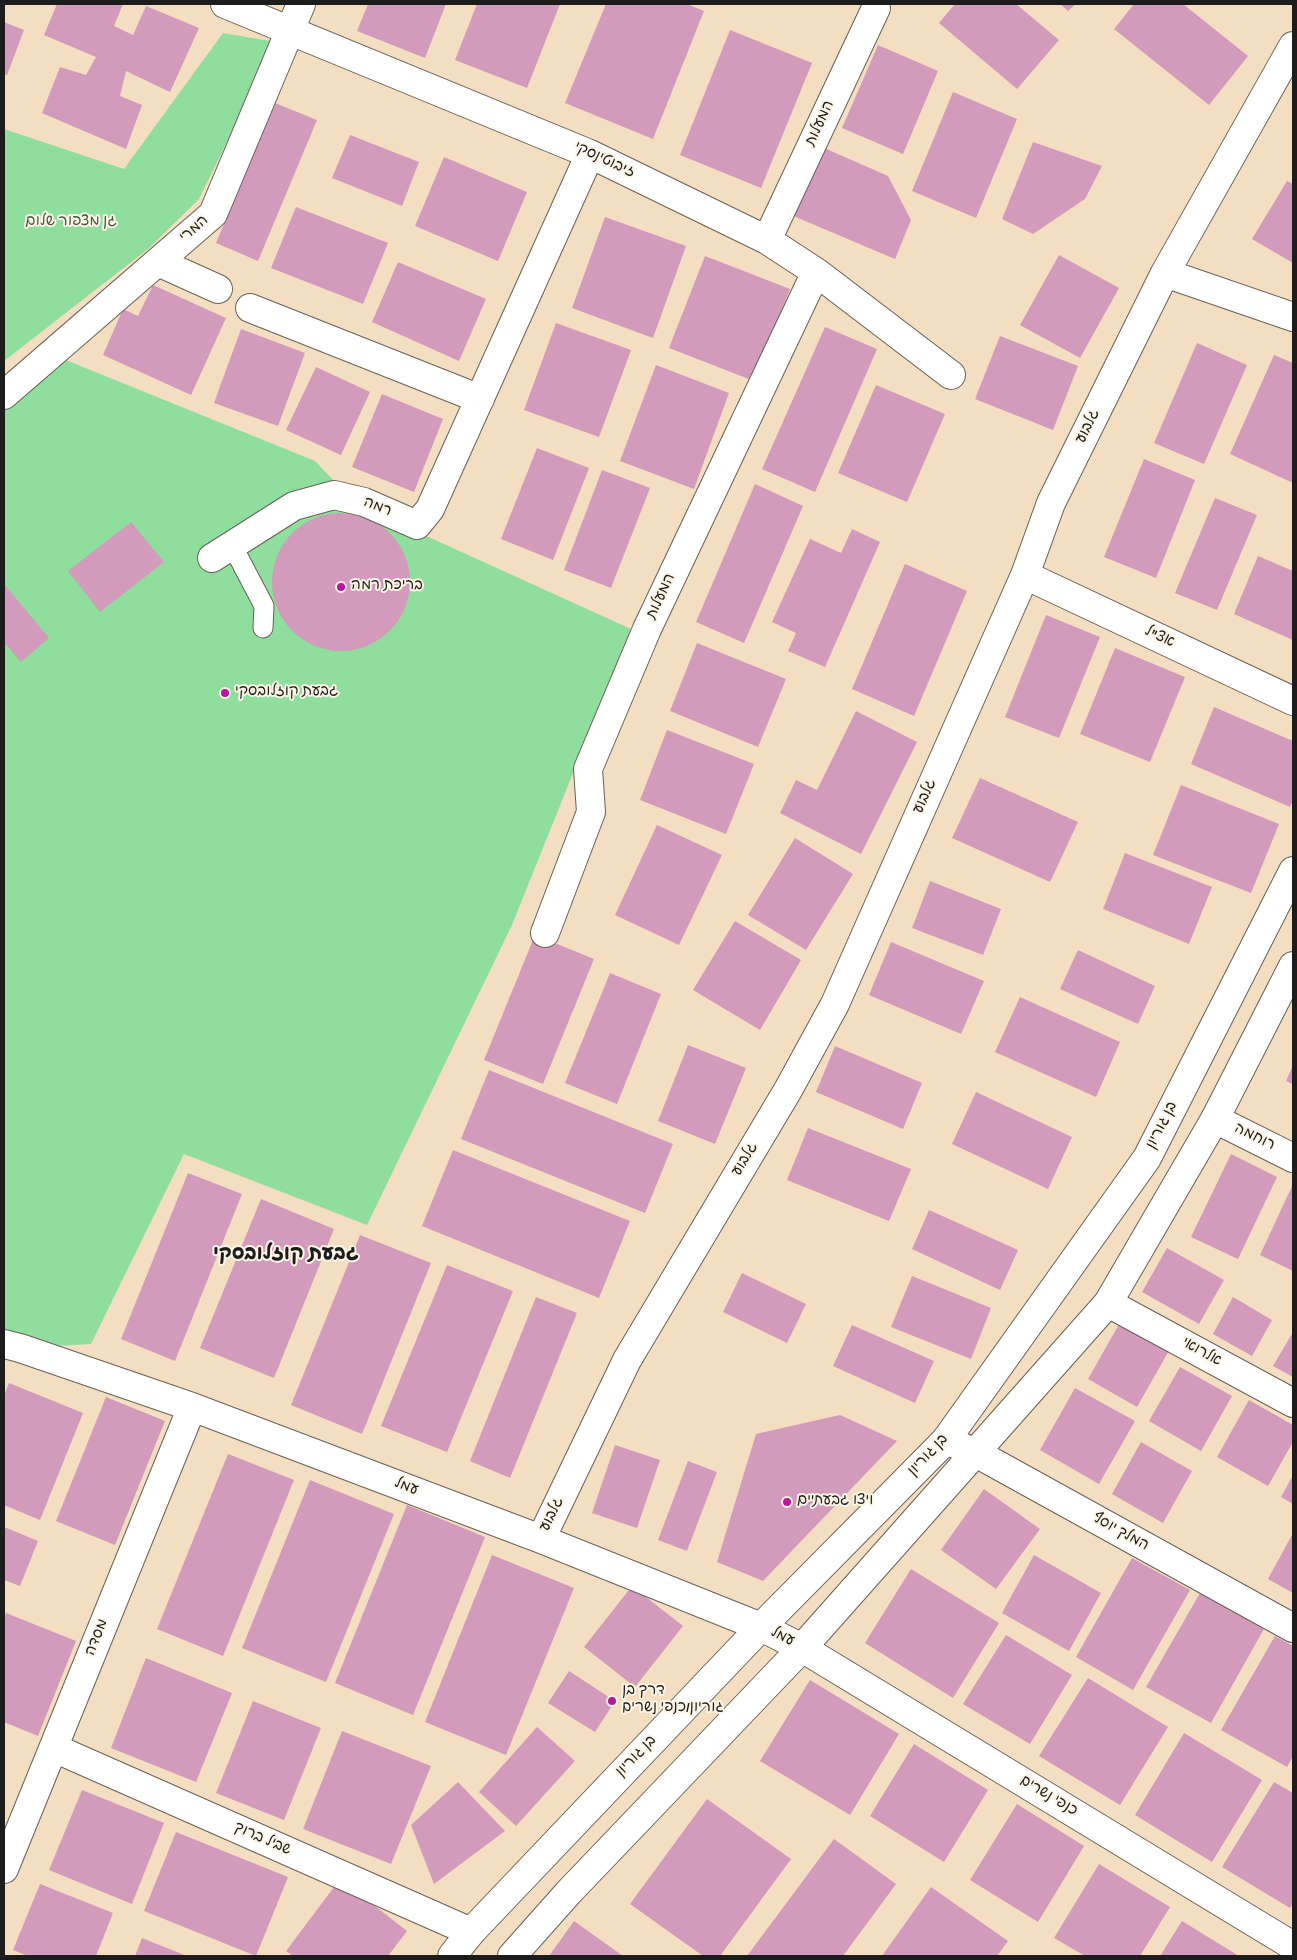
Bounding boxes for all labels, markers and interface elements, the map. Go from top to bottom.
street label: המעלות [803,98,839,150]
street label: ז'בוטינסקי [571,139,637,183]
street label: המרי [177,213,213,247]
park label: גן מצפור שלום [25,214,117,232]
street label: גלבוע [1073,407,1105,447]
street label: רמה [360,494,394,522]
street label: המעלות [644,571,680,623]
place label: בריכת רמה [351,578,423,596]
marker: בריכת רמה [335,581,347,593]
street label: אצ"ל [1141,623,1177,653]
place label: גבעת קוזלובסקי [235,684,338,702]
marker: גבעת קוזלובסקי [219,687,231,699]
street label: גלבוע [910,777,942,817]
street label: בן גוריון [1143,1099,1183,1153]
street label: רוחמה [1231,1120,1277,1156]
street label: גלבוע [729,1140,763,1180]
district label: גבעת קוזלובסקי [213,1244,359,1268]
street label: אלרואי [1178,1335,1224,1371]
street label: בן גוריון [905,1431,953,1481]
street label: עמל [391,1475,421,1501]
place label: ויצו גבעתיים [797,1493,873,1511]
street label: גלבוע [537,1495,569,1535]
marker: ויצו גבעתיים [781,1496,793,1508]
street label: המלך יוסף [1089,1510,1151,1556]
street label: מסדה [82,1617,114,1659]
street label: עמל [767,1624,797,1652]
place label: דרך בן גוריון/כנפי נשרים [622,1683,724,1718]
marker: דרך בן גוריון/כנפי נשרים [606,1695,618,1707]
street label: בן גוריון [613,1732,661,1782]
street label: כנפי נשרים [1016,1773,1080,1821]
street label: שביל ברוך [231,1819,293,1861]

